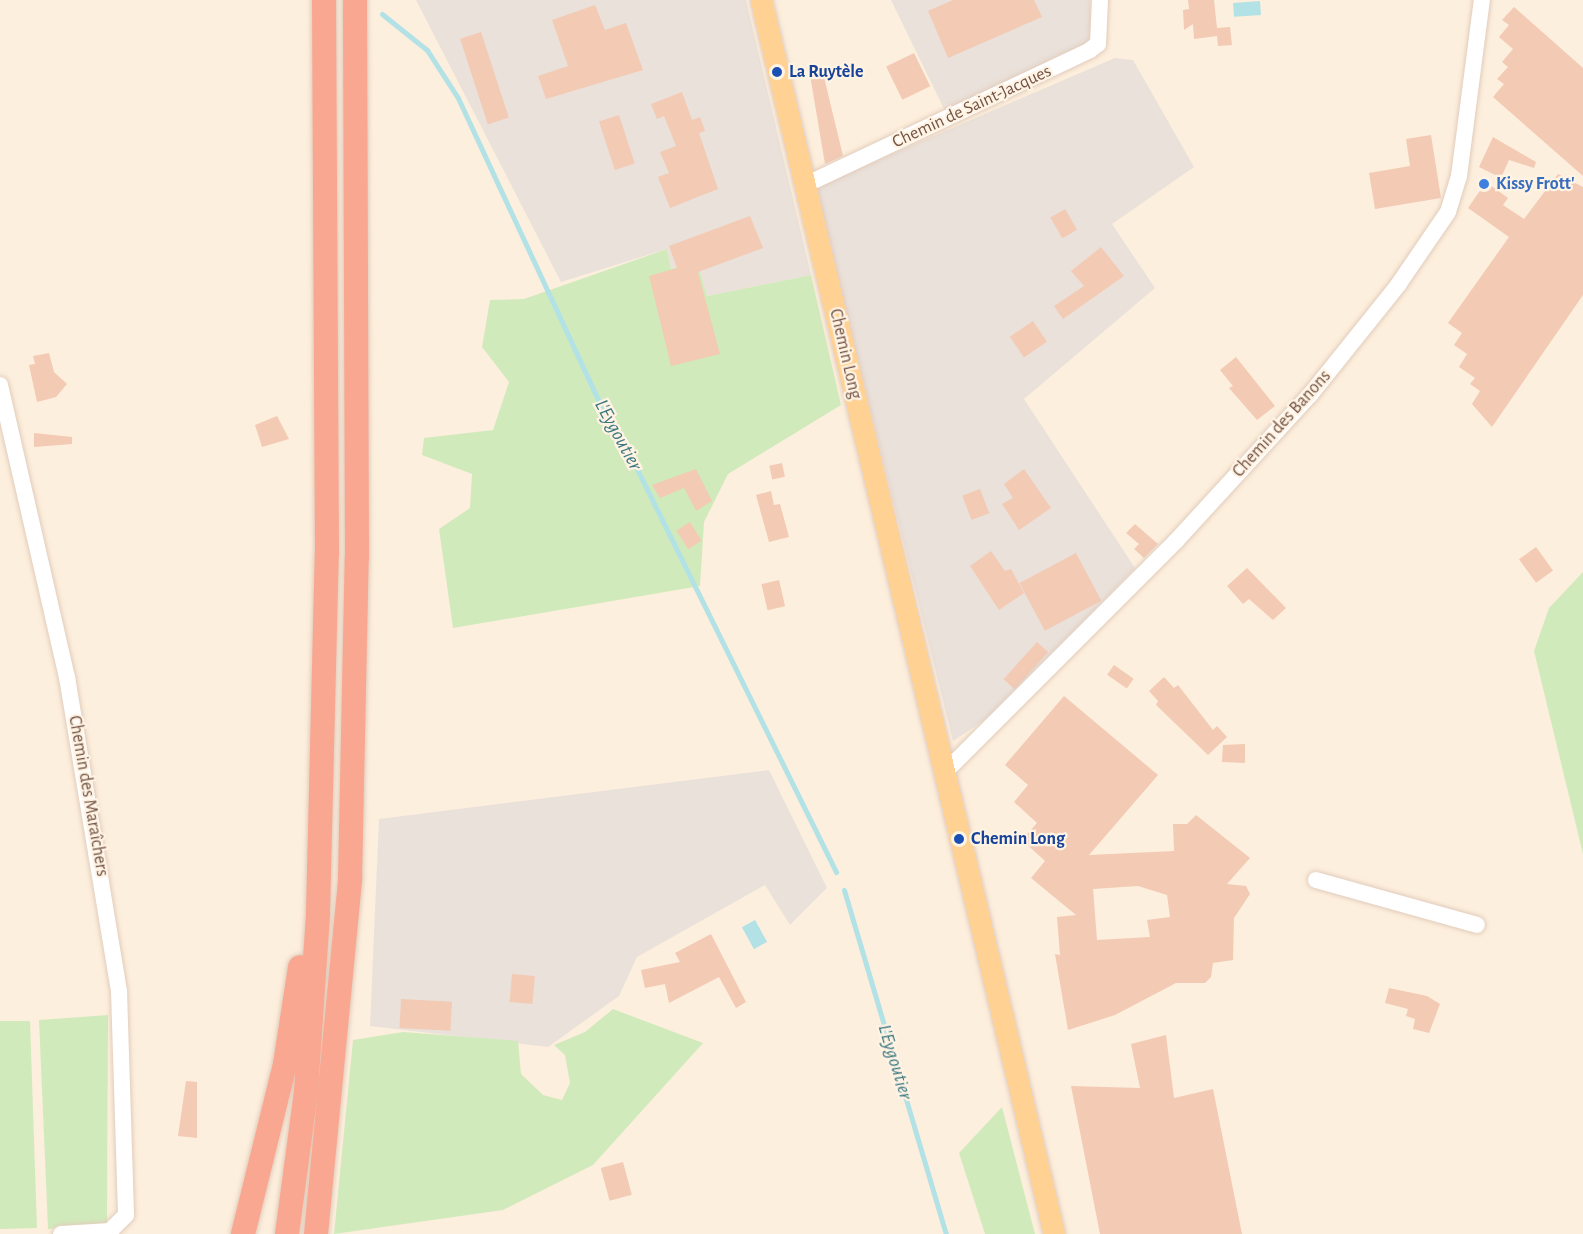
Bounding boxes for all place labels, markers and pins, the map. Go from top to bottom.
place label: La Ruytèle [789,61,863,83]
marker: La Ruytèle [770,65,784,79]
place label: Kissy Frott' [1496,173,1575,195]
marker: Kissy Frott' [1477,177,1491,191]
place label: Chemin Long [971,828,1065,850]
marker: Chemin Long [952,832,966,846]

